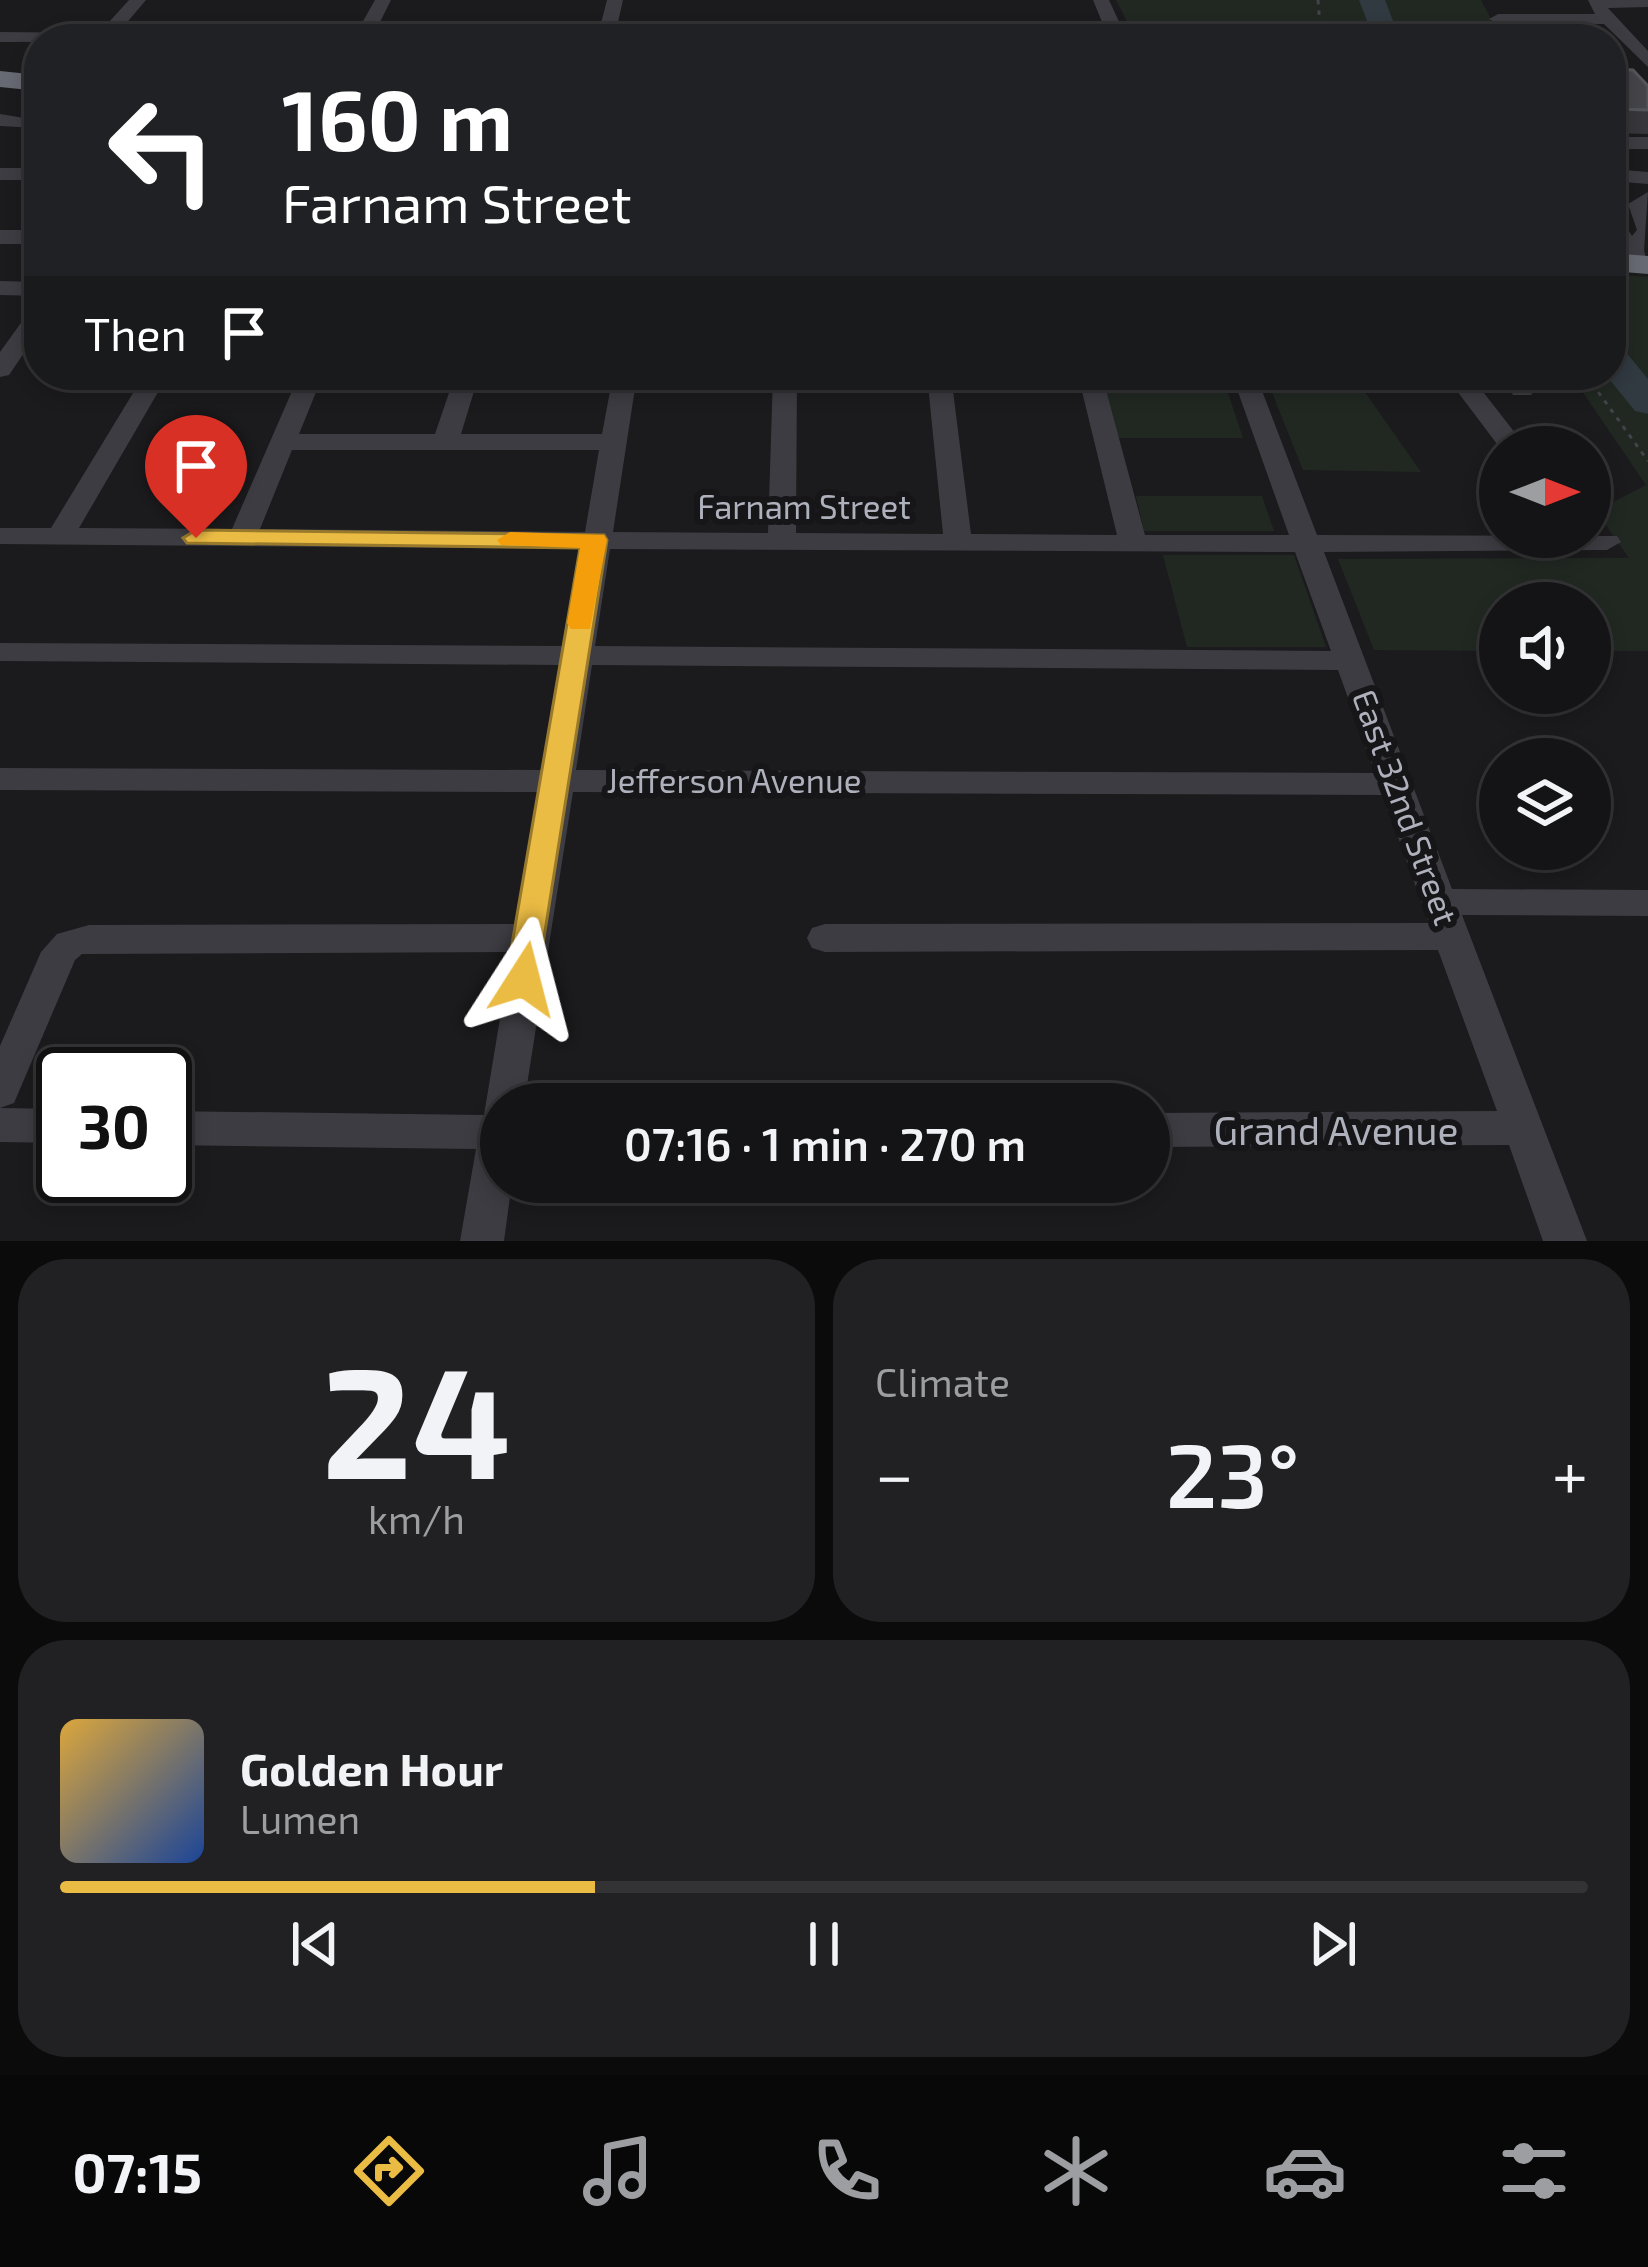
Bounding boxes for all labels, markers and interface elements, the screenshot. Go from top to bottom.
text: 160 m [282,67,513,168]
icon: left [84,72,240,228]
text: Farnam Street [282,169,632,234]
icon: arrive [211,300,277,366]
text: Then [84,306,187,360]
pin [145,415,247,538]
north arrow [1479,426,1611,558]
map controls [1479,426,1611,870]
icon: arrive [163,433,229,499]
street label: Farnam Street [697,486,911,526]
button: sound [1479,582,1611,714]
street label: East 32nd Street [1345,684,1467,930]
button: layers [1479,738,1611,870]
street label: Jefferson Avenue [607,760,861,800]
position arrow [461,916,587,1042]
speed limit sign: 30 [36,1047,192,1203]
street label: Grand Avenue [1214,1106,1459,1153]
text: 07:16 · 1 min · 270 m [624,1116,1026,1170]
text: 24 [321,1323,512,1510]
text: Climate [875,1358,1010,1405]
text: 23° [1166,1418,1300,1526]
text: − [875,1433,914,1512]
text: + [1552,1433,1588,1512]
text: km/h [368,1495,465,1542]
text: Golden Hour [240,1741,503,1795]
text: Lumen [240,1795,360,1842]
icon: previous [282,1911,348,1977]
icon: pause [791,1911,857,1977]
icon: next [1300,1911,1366,1977]
icon: directions [347,2129,431,2213]
icon: music [576,2129,660,2213]
icon: phone [805,2129,889,2213]
icon: climate [1034,2129,1118,2213]
icon: car [1263,2129,1347,2213]
icon: filters [1492,2129,1576,2213]
text: 07:15 [72,2139,202,2204]

